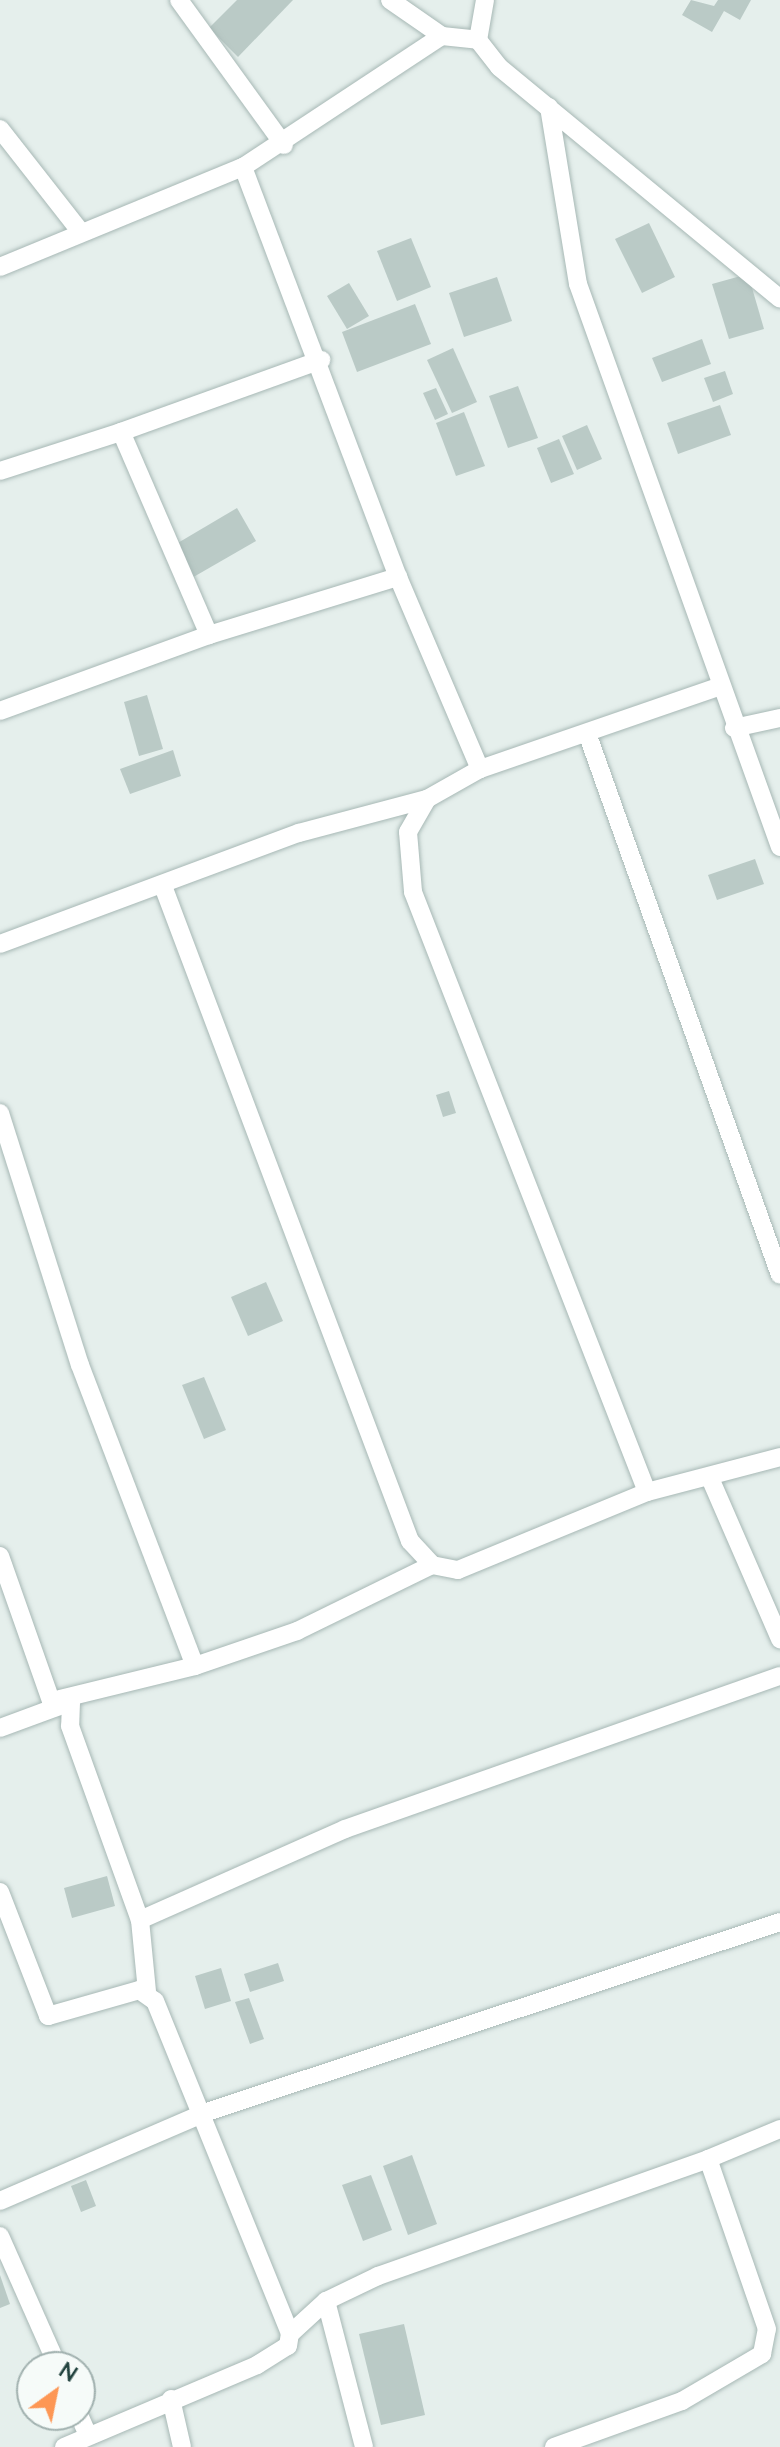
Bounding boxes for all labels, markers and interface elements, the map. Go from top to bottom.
north arrow [16,2351,96,2431]
text: N [53,2355,83,2390]

